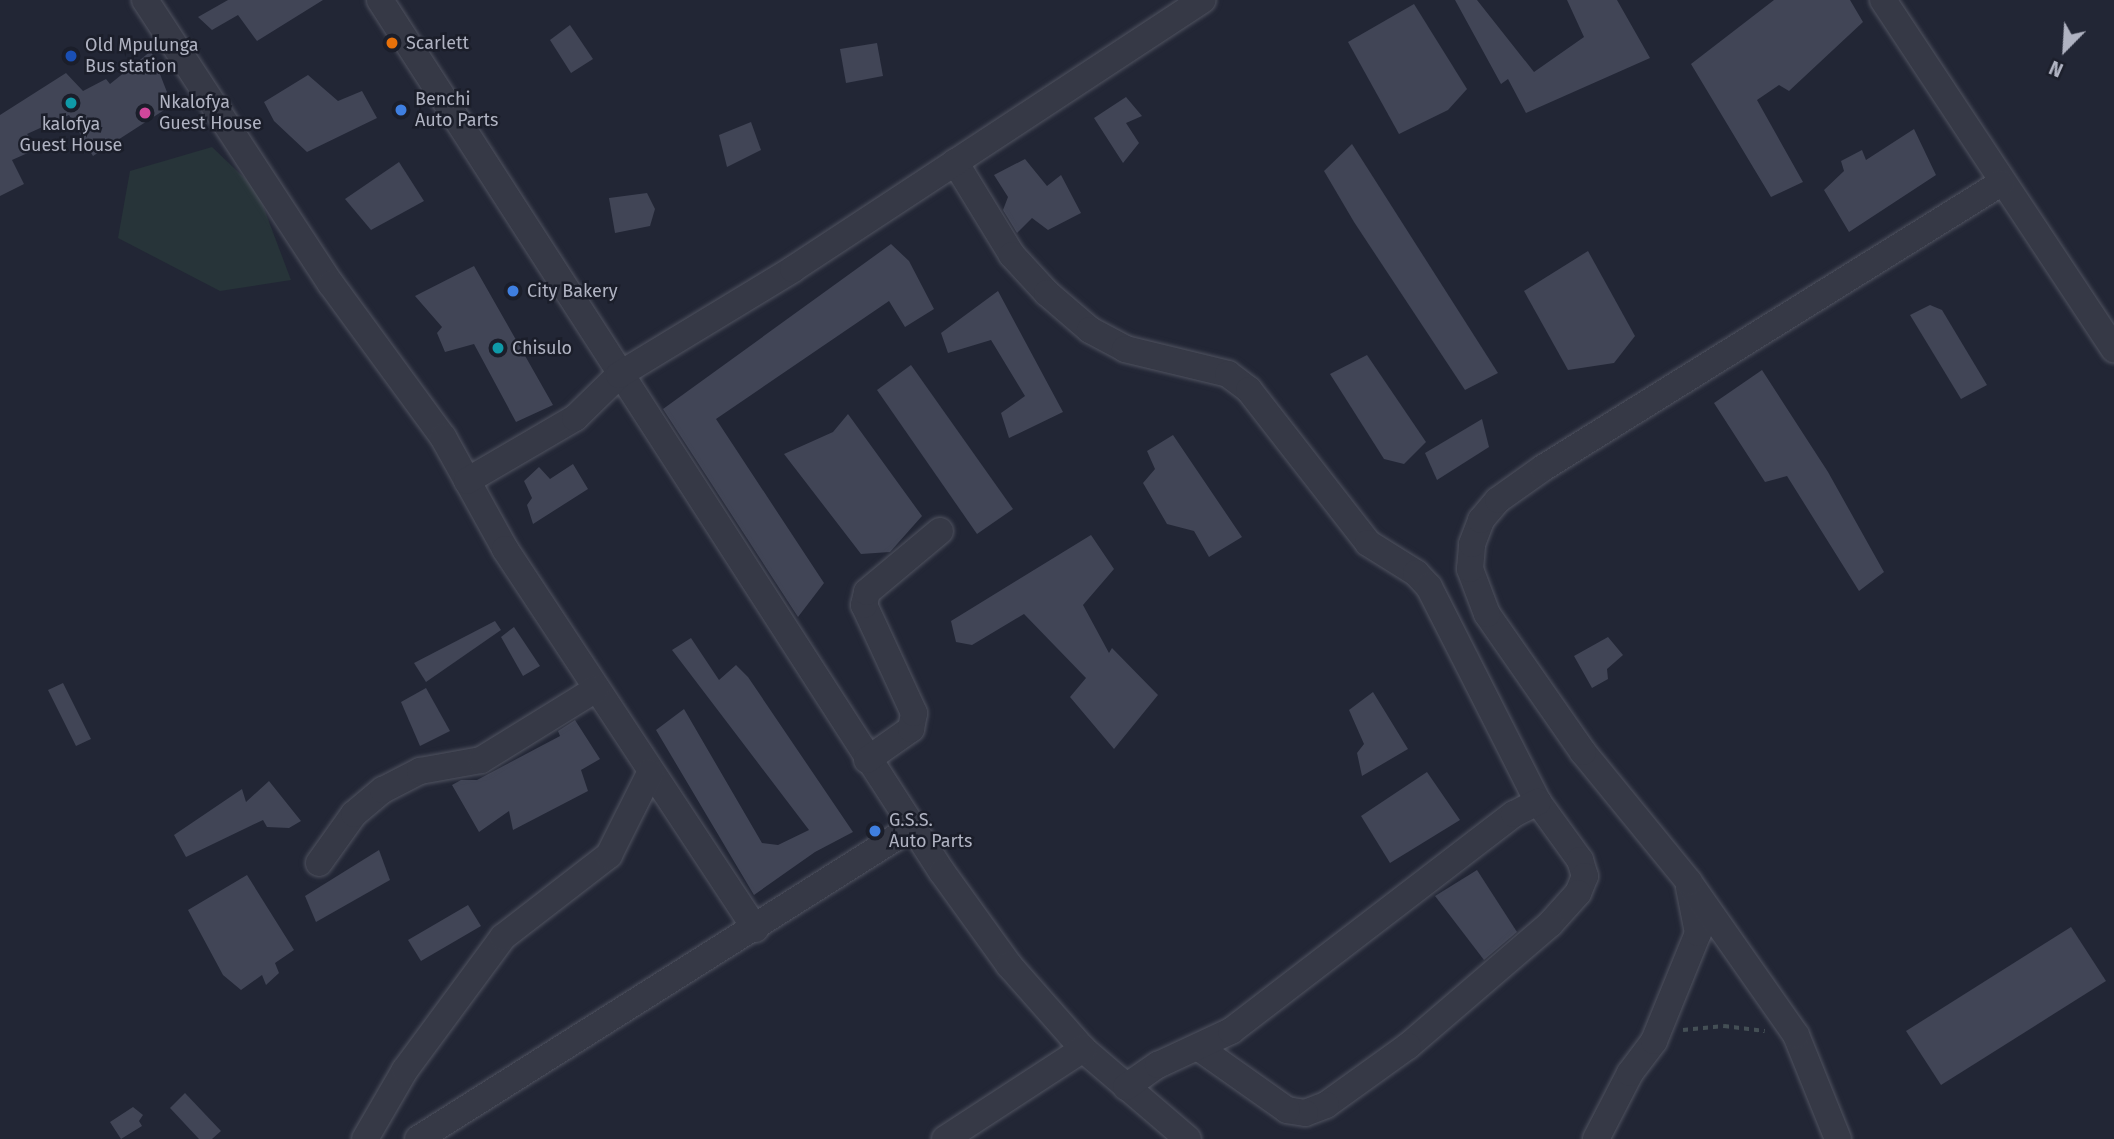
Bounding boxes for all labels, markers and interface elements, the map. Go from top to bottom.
north arrow [2030,14,2100,84]
place label: Scarlett [406,32,469,54]
place label: Old Mpulunga Bus station [85,35,198,78]
marker: Scarlett [384,35,400,51]
marker: Old Mpulunga Bus station [63,48,79,64]
text: N [2046,56,2067,82]
place label: Benchi Auto Parts [415,89,498,132]
place label: Nkalofya Guest House [159,92,262,134]
marker: kalofya Guest House [63,95,79,111]
marker: Benchi Auto Parts [393,102,409,118]
marker: Nkalofya Guest House [137,105,153,121]
place label: kalofya Guest House [20,114,122,156]
place label: City Bakery [527,280,618,302]
marker: City Bakery [505,283,521,299]
place label: Chisulo [512,337,572,359]
marker: Chisulo [490,340,506,356]
place label: G.S.S. Auto Parts [889,810,972,852]
marker: G.S.S. Auto Parts [867,823,883,839]

